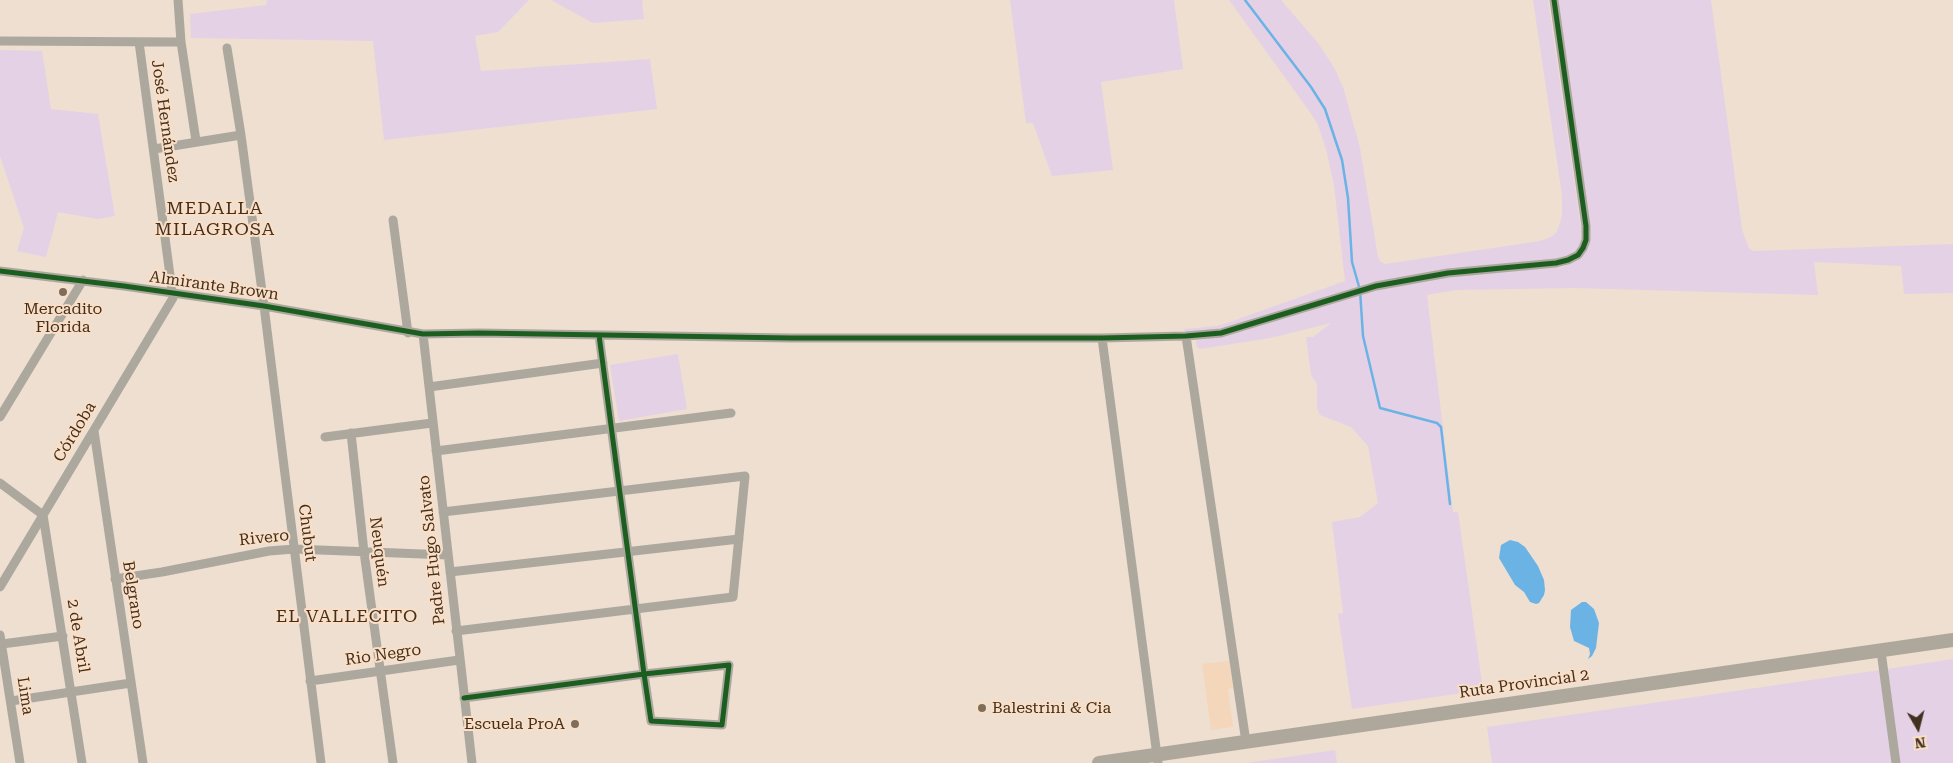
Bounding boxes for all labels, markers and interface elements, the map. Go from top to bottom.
street label: José Hernández [147,59,183,183]
district label: MEDALLA MILAGROSA [154,198,276,240]
street label: Almirante Brown [148,267,280,305]
marker: Mercadito Florida [57,286,69,298]
place label: Mercadito Florida [24,299,102,337]
street label: Córdoba [50,398,100,466]
street label: Padre Hugo Salvato [415,474,449,626]
street label: Chubut [294,503,320,563]
street label: Neuquén [365,516,393,588]
street label: Rivero [238,526,290,550]
street label: Belgrano [118,560,148,630]
street label: 2 de Abril [63,598,93,674]
district label: EL VALLECITO [274,606,420,628]
street label: Rio Negro [344,640,422,670]
street label: Ruta Provincial 2 [1458,665,1590,703]
street label: Lima [13,676,37,716]
place label: Balestrini & Cia [992,698,1111,718]
marker: Balestrini & Cia [976,702,988,714]
north arrow [1893,703,1943,753]
place label: Escuela ProA [464,714,565,734]
marker: Escuela ProA [569,718,581,730]
text: N [1914,734,1927,752]

